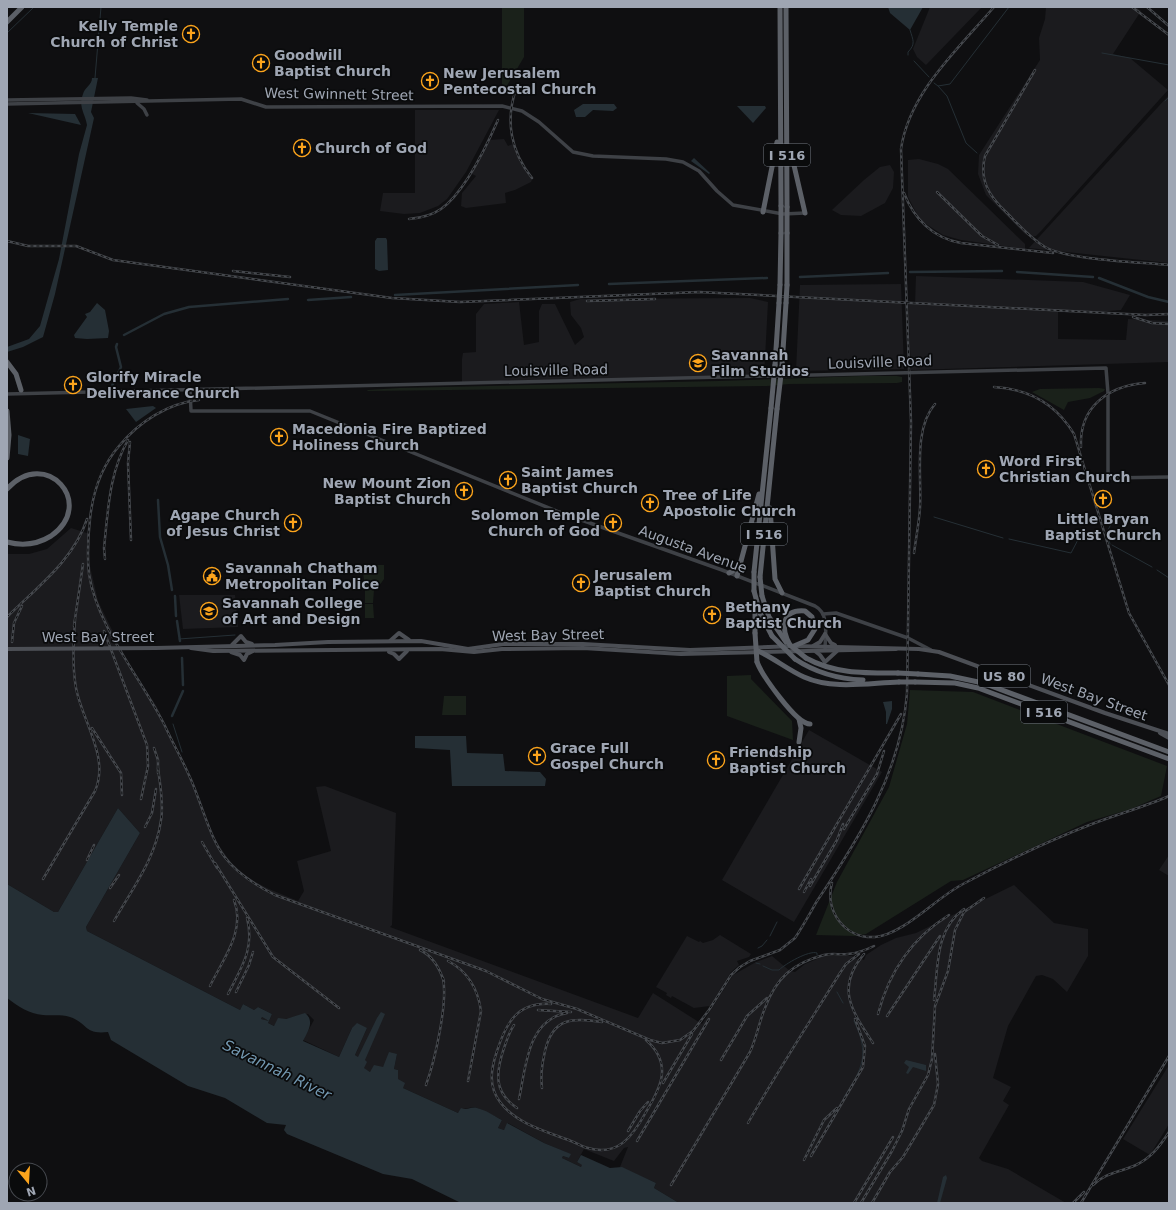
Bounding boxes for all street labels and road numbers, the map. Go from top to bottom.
street label: West Gwinnett Street [264,85,414,103]
road number: I 516 [764,144,810,166]
street label: Louisville Road [828,352,932,372]
street label: Louisville Road [504,361,608,379]
street label: Augusta Avenue [637,522,749,576]
road number: I 516 [741,523,787,545]
street label: West Bay Street [492,626,605,644]
street label: West Bay Street [42,629,155,645]
road number: US 80 [978,665,1030,687]
street label: West Bay Street [1038,670,1150,724]
road number: I 516 [1021,701,1067,723]

